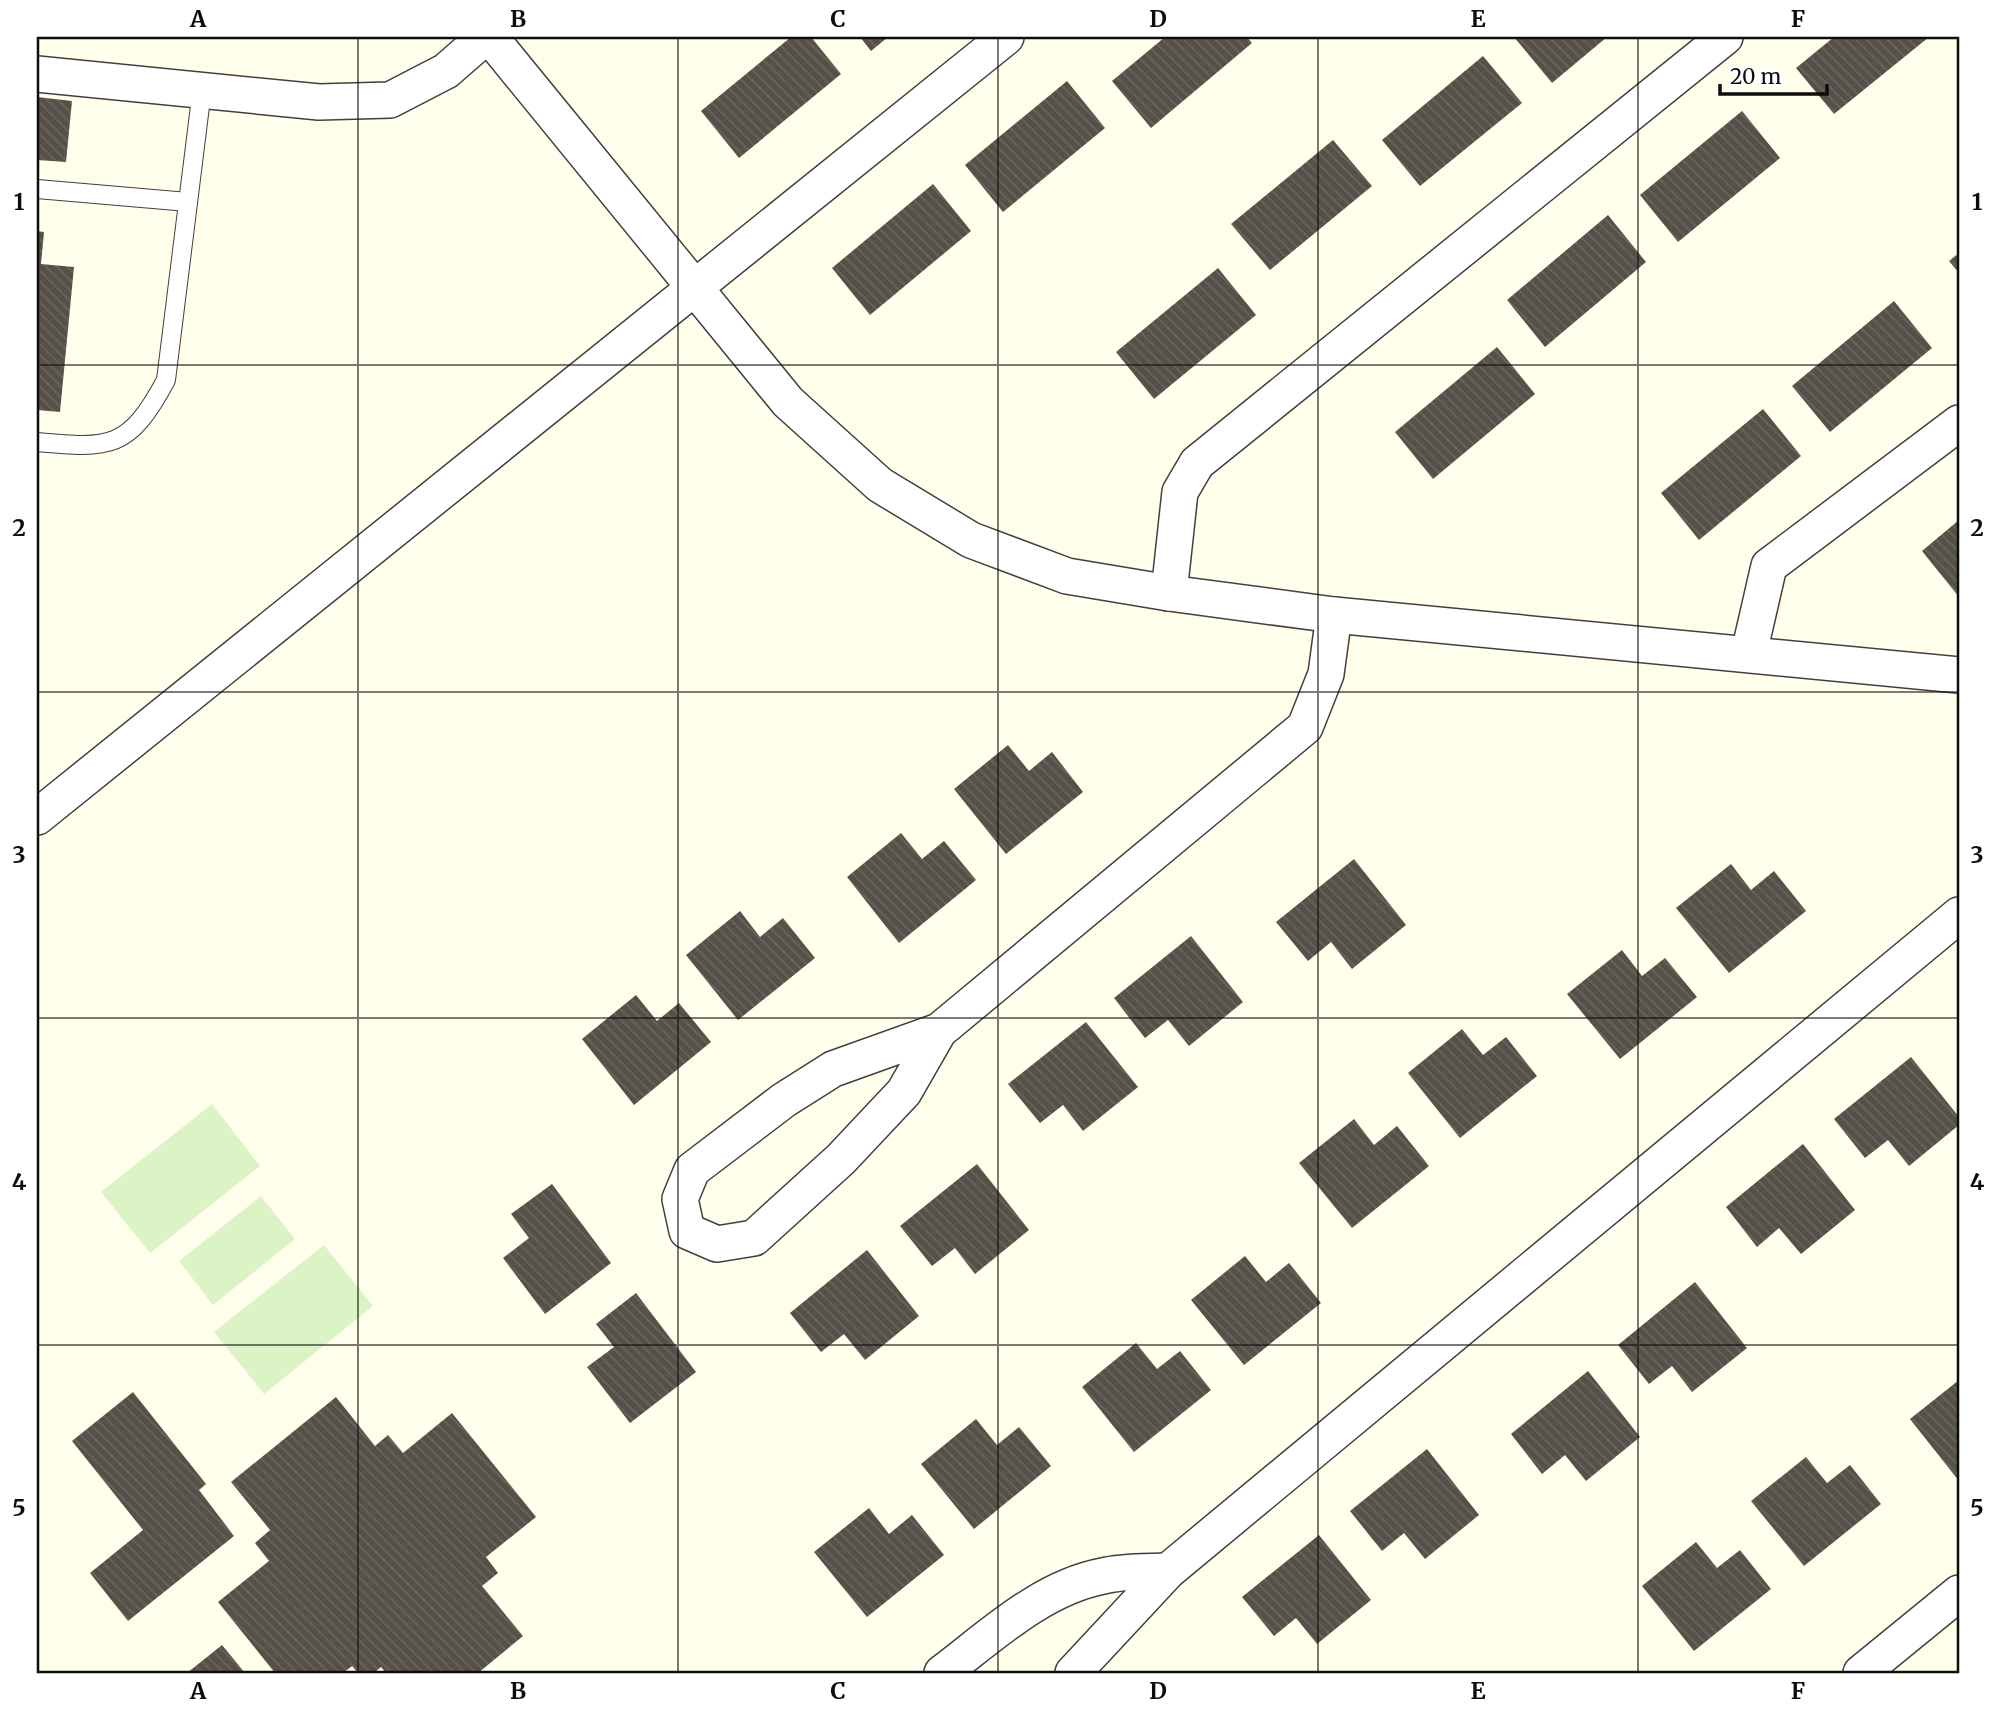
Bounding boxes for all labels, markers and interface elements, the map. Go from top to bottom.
text: A [189,4,207,33]
text: B [510,4,526,33]
text: C [830,4,846,33]
text: D [1149,4,1167,33]
text: E [1470,4,1486,33]
text: F [1791,4,1805,33]
scale bar [1720,52,1826,96]
text: 20 m [1730,63,1782,90]
text: 1 [14,187,25,216]
text: 1 [1972,187,1983,216]
text: 2 [12,513,26,542]
text: 2 [1970,513,1984,542]
text: 3 [12,840,26,869]
text: 3 [1970,840,1984,869]
text: 4 [12,1167,27,1196]
text: 4 [1970,1167,1985,1196]
text: 5 [12,1493,26,1522]
text: 5 [1970,1493,1984,1522]
text: A [189,1676,207,1705]
text: B [510,1676,526,1705]
text: C [830,1676,846,1705]
text: D [1149,1676,1167,1705]
text: E [1470,1676,1486,1705]
text: F [1791,1676,1805,1705]

